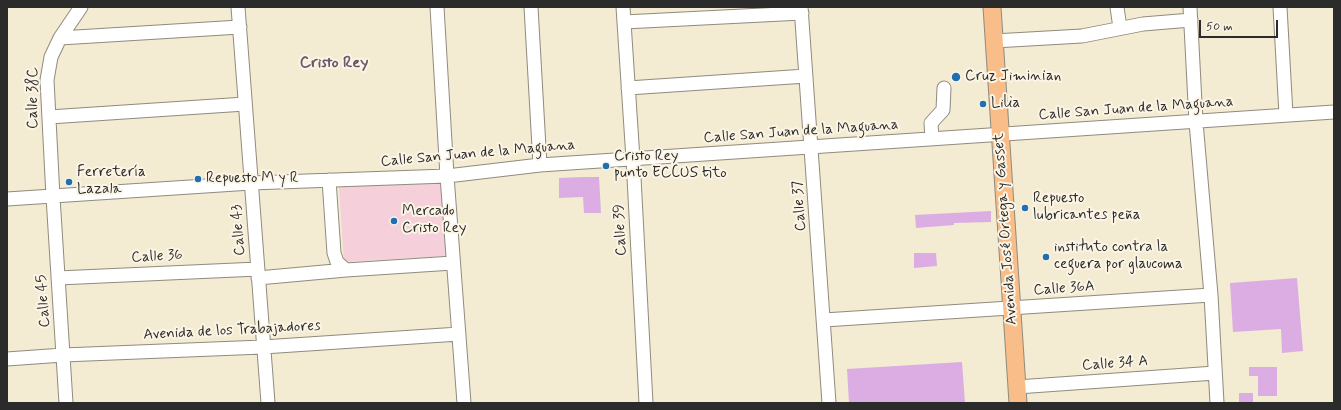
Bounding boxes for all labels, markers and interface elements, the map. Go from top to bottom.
scale bar [1201,12,1280,38]
text: 50 m [1206,19,1233,35]
district label: Cristo Rey [300,54,368,74]
street label: Calle 38C [25,67,43,129]
place label: Cruz Jiminian [965,68,1061,86]
marker: Cruz Jiminian [950,71,962,83]
street label: Calle San Juan de la Maguana [1038,93,1234,125]
place label: Lilia [991,95,1020,113]
marker: Lilia [978,99,988,109]
street label: Calle San Juan de la Maguana [703,116,899,148]
street label: Avenida José Ortega y Gasset [990,133,1022,325]
street label: Calle San Juan de la Maguana [380,137,576,171]
place label: Cristo Rey punto ECCUS tito [614,148,727,183]
marker: Cristo Rey punto ECCUS tito [601,161,611,171]
place label: Ferretería Lazala [77,164,146,199]
place label: Repuesto M y R [206,170,298,188]
marker: Repuesto M y R [193,174,203,184]
marker: Ferretería Lazala [64,177,74,187]
street label: Calle 37 [789,180,811,232]
place label: Repuesto lubricantes peña [1033,190,1141,225]
place label: Mercado Cristo Rey [402,203,466,238]
marker: Repuesto lubricantes peña [1020,203,1030,213]
street label: Calle 43 [228,204,250,256]
street label: Calle 39 [611,204,631,256]
marker: Mercado Cristo Rey [389,216,399,226]
place label: instituto contra la ceguera por glaucoma [1054,239,1183,274]
street label: Calle 36 [131,247,183,267]
marker: instituto contra la ceguera por glaucoma [1041,252,1051,262]
street label: Calle 45 [33,274,55,328]
street label: Calle 36A [1033,278,1095,300]
street label: Avenida de los Trabajadores [143,317,321,345]
street label: Calle 34 A [1081,353,1149,375]

